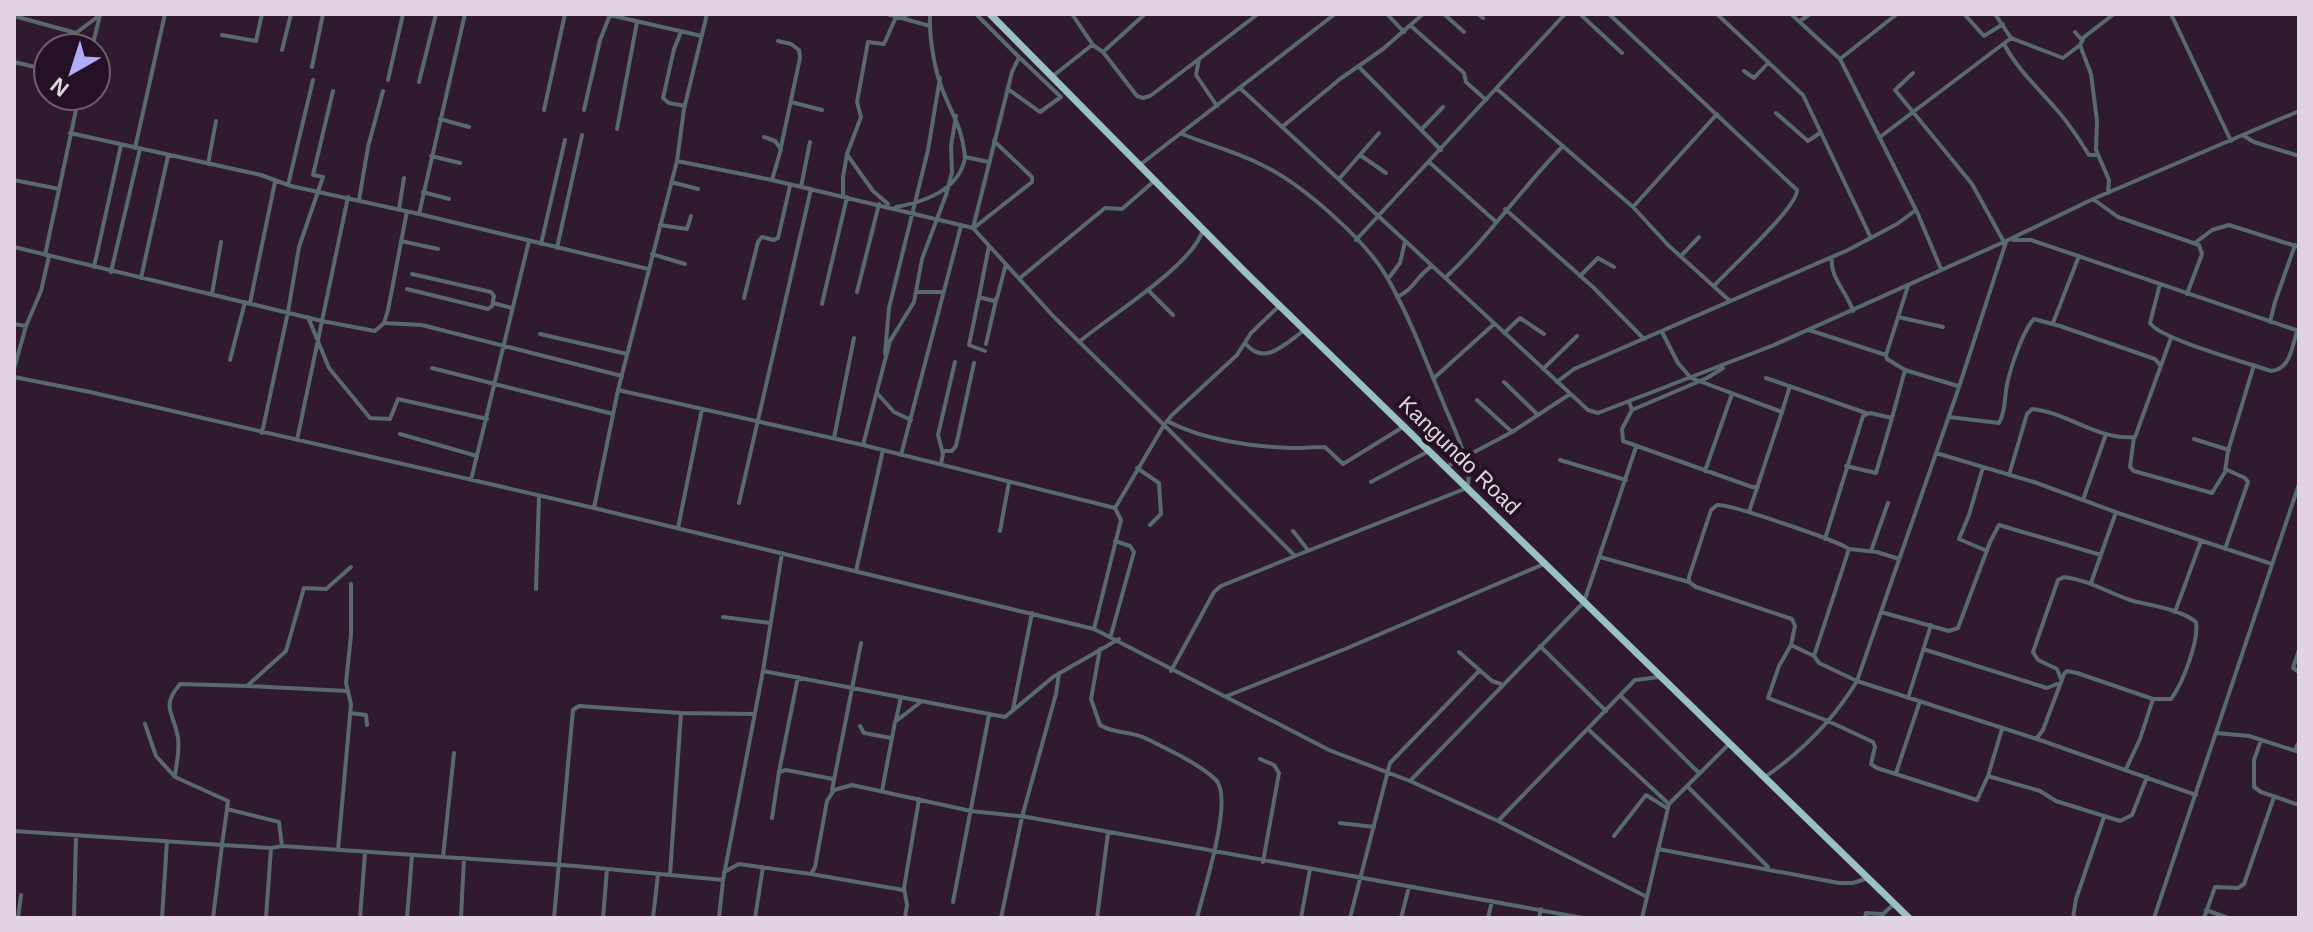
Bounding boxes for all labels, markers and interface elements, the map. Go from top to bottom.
north arrow [32,32,112,112]
text: N [46,72,74,102]
street label: Kangundo Road [1394,391,1526,520]

